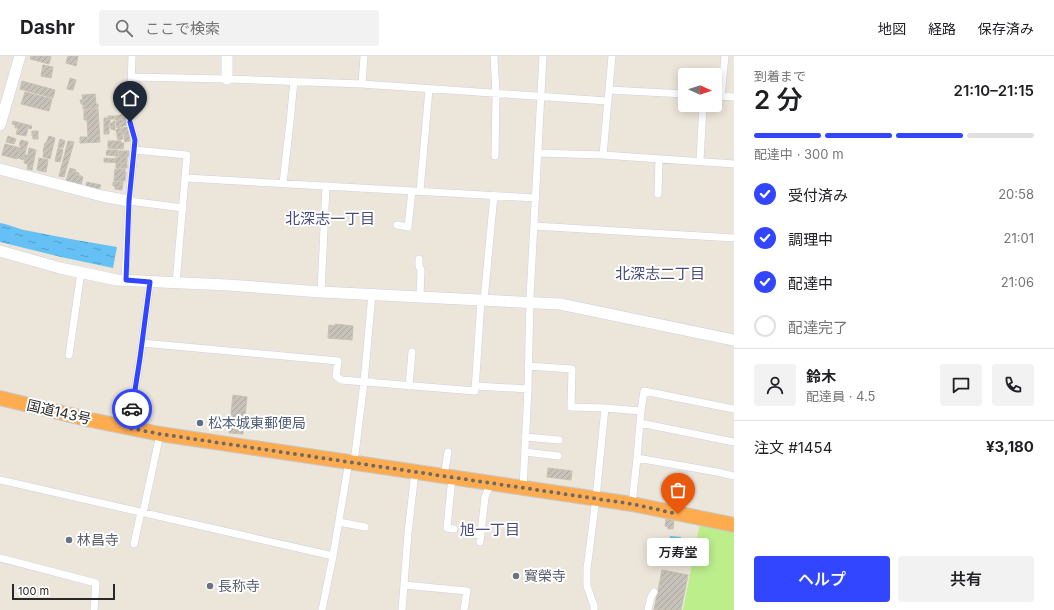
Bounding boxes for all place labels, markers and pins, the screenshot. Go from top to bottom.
pin [113,81,147,122]
place label: 松本城東郵便局 [208,414,306,431]
marker: 松本城東郵便局 [195,418,205,428]
pin [661,473,695,514]
place label: 林昌寺 [77,531,119,548]
marker: 林昌寺 [64,535,74,545]
callout: 万寿堂 [647,538,709,566]
place label: 寳榮寺 [524,567,566,584]
marker: 寳榮寺 [511,571,521,581]
place label: 長称寺 [218,577,260,594]
marker: 長称寺 [205,581,215,591]

